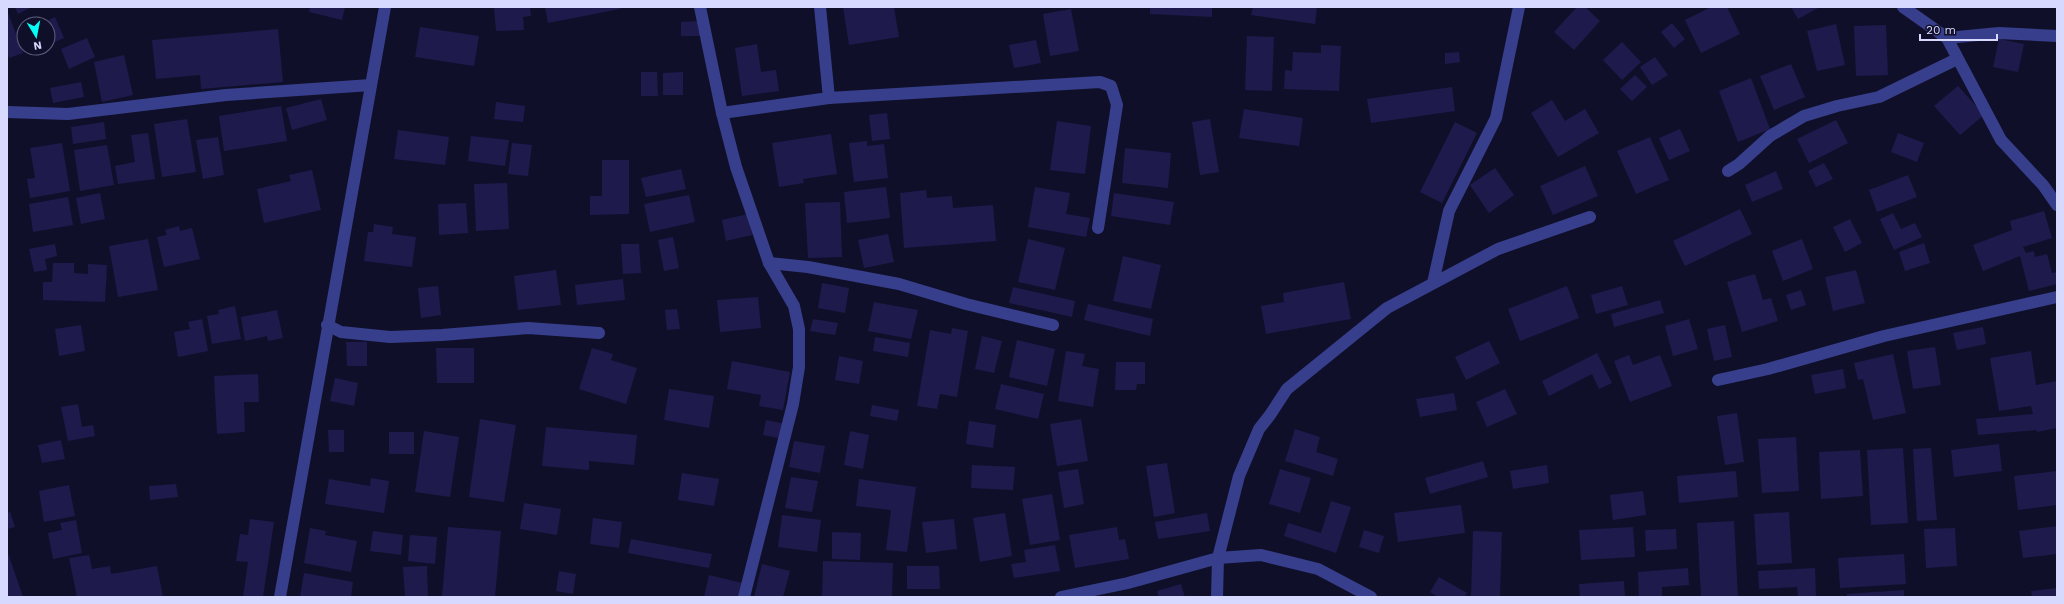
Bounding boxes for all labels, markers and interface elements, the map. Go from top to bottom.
north arrow [16,16,56,56]
scale bar [1920,16,1997,42]
text: 20 m [1926,23,1956,37]
text: N [33,38,43,52]

